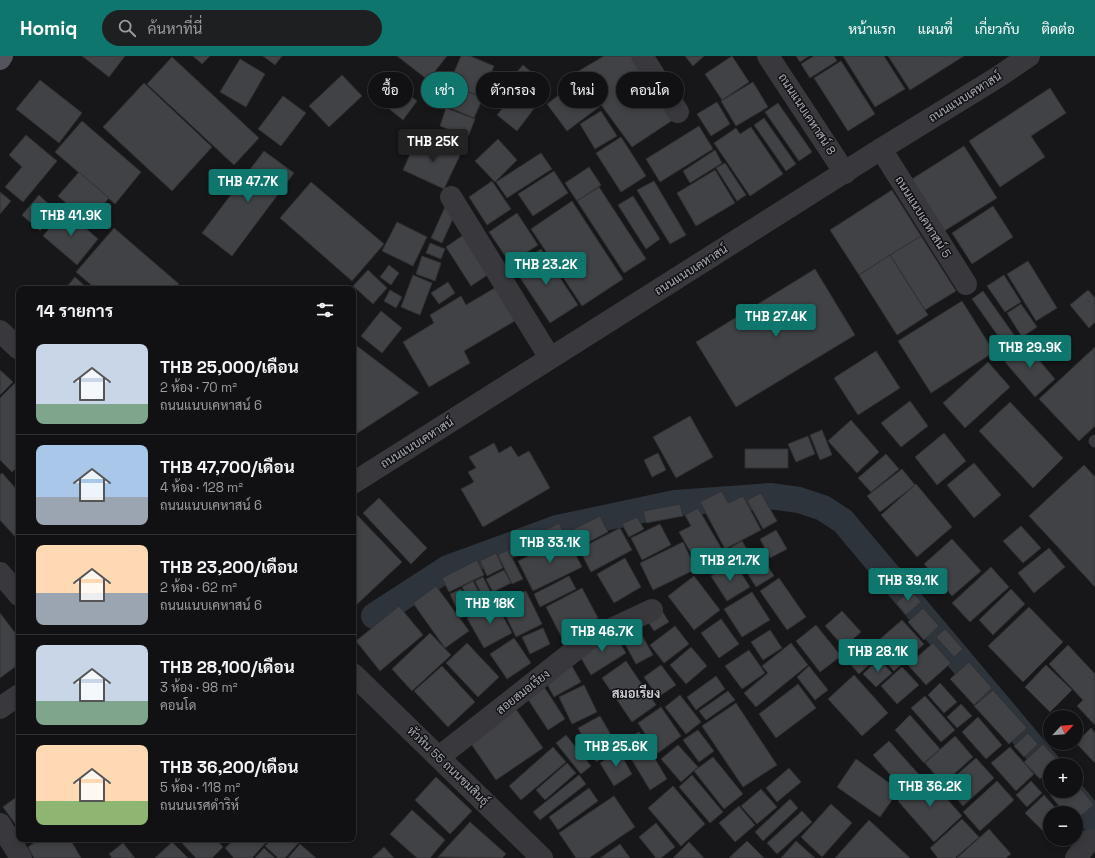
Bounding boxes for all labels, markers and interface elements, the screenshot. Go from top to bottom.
search box [102,10,382,46]
text: Homiq [20,16,78,41]
icon: search [116,17,138,39]
text: ค้นหาที่นี่ [148,19,202,38]
text: หน้าแรก [848,20,896,38]
text: แผนที่ [918,20,953,38]
text: เกี่ยวกับ [975,20,1019,38]
text: ติดต่อ [1041,20,1075,38]
street label: ถนนแนบเคหาสน์ [925,68,1005,126]
street label: ถนนแนบเคหาสน์ 8 [775,70,839,158]
chip: ซื้อ [368,72,413,108]
chip: เช่า [421,72,468,108]
chip: ตัวกรอง [476,72,550,108]
chip: ใหม่ [558,72,608,108]
chip: คอนโด [616,72,684,108]
pin: THB 25K [396,129,470,163]
text: THB 25K [407,133,459,150]
pin: THB 47.7K [202,169,294,203]
text: THB 47.7K [218,173,278,190]
street label: ถนนแนบเคหาสน์ 5 [891,173,955,261]
pin: THB 41.9K [25,203,117,237]
text: THB 41.9K [40,207,102,224]
street label: ถนนแนบเคหาสน์ [651,241,731,299]
pin: THB 23.2K [500,252,592,286]
text: THB 23.2K [514,256,578,273]
icon: filters [314,299,336,321]
text: 14 รายการ [36,300,113,322]
pin: THB 27.4K [730,304,822,338]
text: THB 27.4K [745,308,807,325]
pin: THB 29.9K [984,335,1076,369]
text: THB 29.9K [998,339,1062,356]
text: THB 25,000/เดือน [160,356,299,378]
icon: home [68,360,116,408]
text: 2 ห้อง · 70 m² [160,379,237,396]
text: ถนนแนบเคหาสน์ 6 [160,397,262,414]
street label: ถนนแนบเคหาสน์ [377,414,457,472]
text: THB 47,700/เดือน [160,456,295,478]
icon: home [68,461,116,509]
text: 4 ห้อง · 128 m² [160,479,243,496]
text: ถนนแนบเคหาสน์ 6 [160,497,262,514]
pin: THB 33.1K [504,530,596,564]
text: THB 33.1K [519,534,581,551]
pin: THB 21.7K [684,548,776,582]
text: THB 21.7K [700,552,760,569]
text: THB 23,200/เดือน [160,556,298,578]
icon: home [68,561,116,609]
pin: THB 39.1K [862,568,954,602]
text: THB 39.1K [877,572,939,589]
text: 2 ห้อง · 62 m² [160,579,237,596]
pin: THB 18K [453,591,527,625]
text: THB 18K [465,595,515,612]
text: ถนนแนบเคหาสน์ 6 [160,597,262,614]
pin: THB 46.7K [556,619,648,653]
text: THB 46.7K [570,623,634,640]
pin: THB 28.1K [832,639,924,673]
text: THB 28.1K [848,643,908,660]
text: THB 28,100/เดือน [160,656,295,678]
icon: home [68,661,116,709]
street label: สอยสมอเรียง [493,666,553,718]
text: 3 ห้อง · 98 m² [160,679,237,696]
district label: สมอเรียง [612,684,660,702]
text: คอนโด [160,697,196,714]
north arrow [1043,710,1083,750]
map controls [1043,710,1083,846]
street label: หัวหิน 55 ถนนชมสินธุ์ [403,723,493,810]
pin: THB 25.6K [570,734,662,768]
text: THB 25.6K [584,738,648,755]
text: THB 36,200/เดือน [160,756,299,778]
button: + [1043,758,1083,798]
icon: home [68,761,116,809]
pin: THB 36.2K [884,774,976,808]
text: THB 36.2K [898,778,962,795]
text: 5 ห้อง · 118 m² [160,779,240,796]
text: ถนนนเรศดำริห์ [160,797,239,814]
button: − [1043,806,1083,846]

